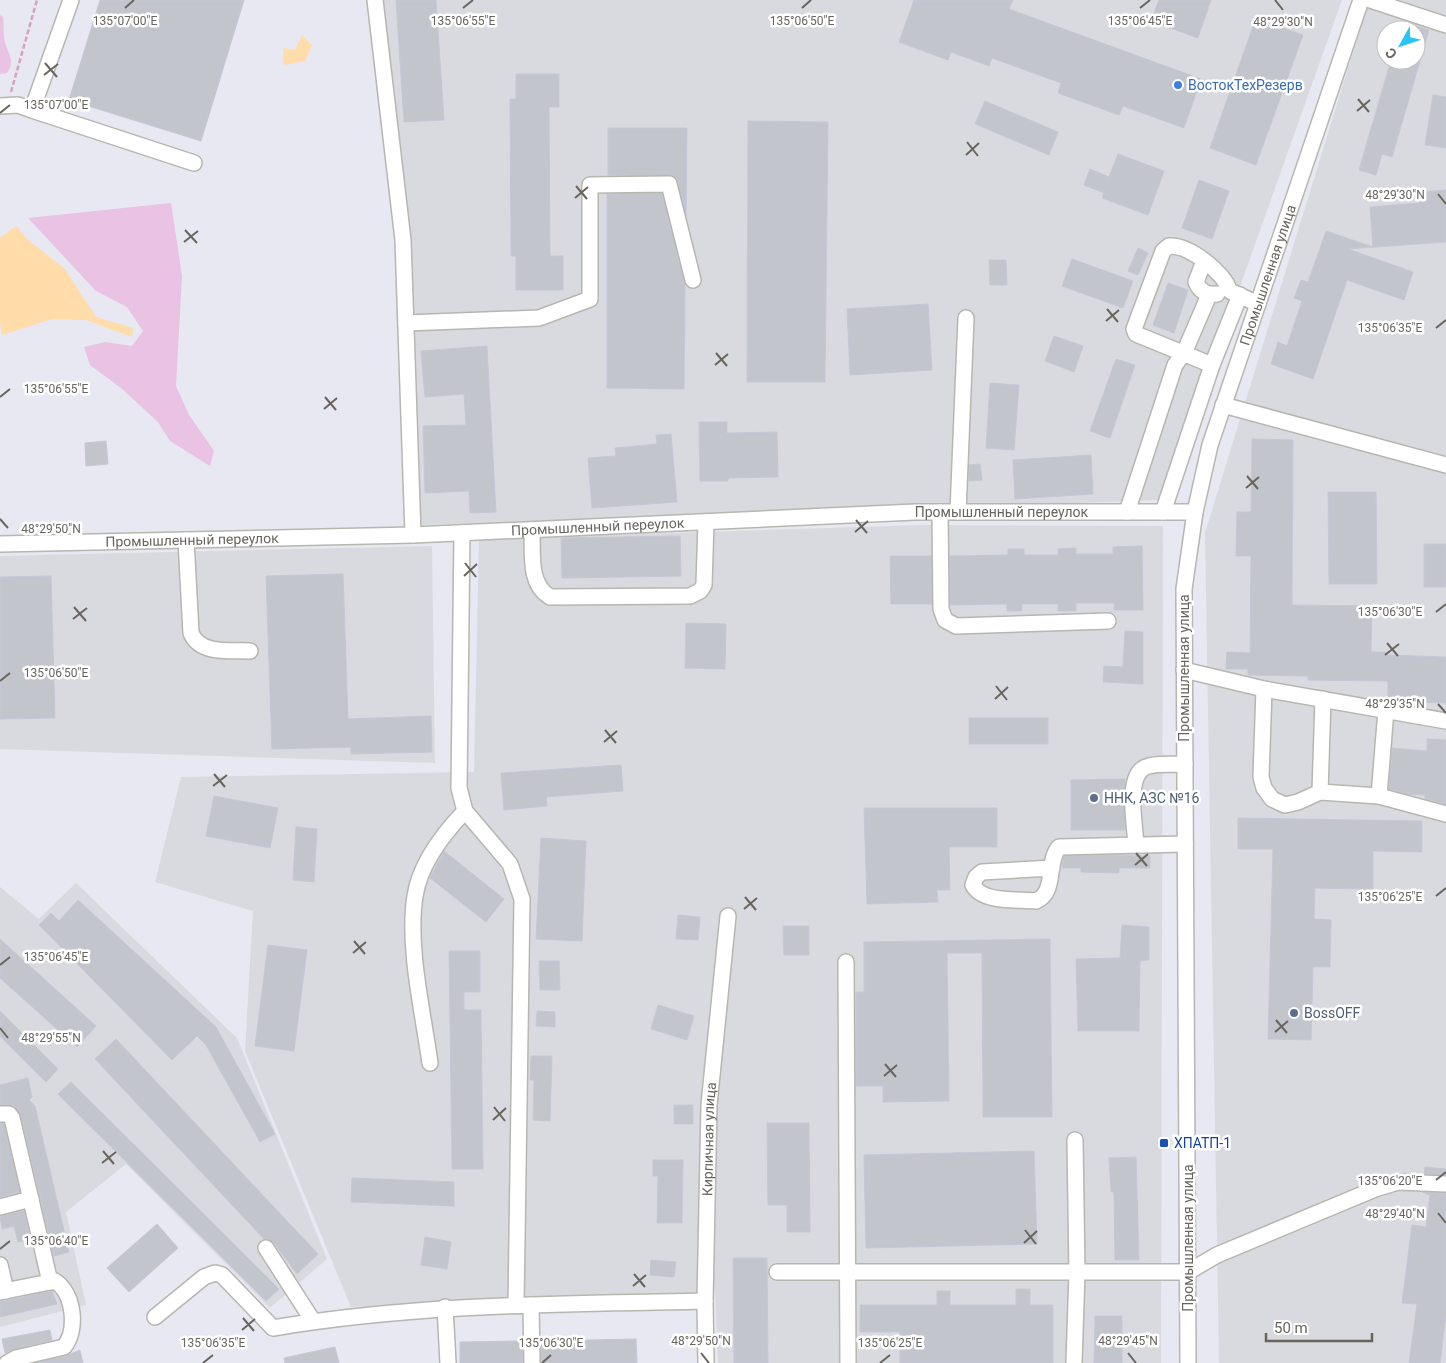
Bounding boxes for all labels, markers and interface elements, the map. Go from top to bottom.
text: 135°07'00"E [93,14,157,28]
text: 135°06'55"E [431,14,495,28]
text: 135°06'50"E [770,14,834,28]
text: 135°06'45"E [1108,14,1172,28]
text: 48°29'30"N [1253,15,1313,29]
north arrow [1376,20,1426,70]
text: С [1382,45,1400,62]
place label: ВостокТехРезерв [1188,77,1303,93]
marker: ВостокТехРезерв [1172,79,1184,91]
text: 135°07'00"E [24,98,88,112]
text: 48°29'30"N [1365,188,1425,202]
street label: Промышленная улица [1236,203,1299,347]
text: 135°06'35"E [1358,321,1422,335]
text: 135°06'55"E [24,382,88,396]
street label: Промышленный переулок [915,504,1088,520]
street label: Промышленный переулок [511,515,685,538]
text: 48°29'50"N [21,522,81,536]
street label: Промышленный переулок [105,530,279,550]
street label: Промышленная улица [1176,594,1192,742]
text: 135°06'30"E [1358,605,1422,619]
text: 135°06'50"E [24,666,88,680]
text: 48°29'35"N [1365,697,1425,711]
place label: ННК, АЗС №16 [1104,790,1199,806]
marker: ННК, АЗС №16 [1088,792,1100,804]
text: 135°06'25"E [1358,890,1422,904]
text: 135°06'45"E [24,950,88,964]
place label: BossOFF [1304,1005,1361,1021]
marker: BossOFF [1288,1007,1300,1019]
text: 48°29'55"N [21,1031,81,1045]
street label: Кирпичная улица [699,1081,719,1196]
place label: ХПАТП-1 [1174,1135,1231,1151]
marker: ХПАТП-1 [1158,1137,1170,1149]
street label: Промышленная улица [1180,1164,1196,1312]
text: 135°06'20"E [1358,1174,1422,1188]
text: 48°29'40"N [1365,1207,1425,1221]
text: 135°06'40"E [24,1234,88,1248]
scale bar [1266,1310,1372,1342]
text: 50 m [1274,1319,1308,1337]
text: 48°29'50"N [671,1334,731,1348]
text: 48°29'45"N [1098,1334,1158,1348]
text: 135°06'35"E [181,1336,245,1350]
text: 135°06'30"E [519,1336,583,1350]
text: 135°06'25"E [858,1336,922,1350]

